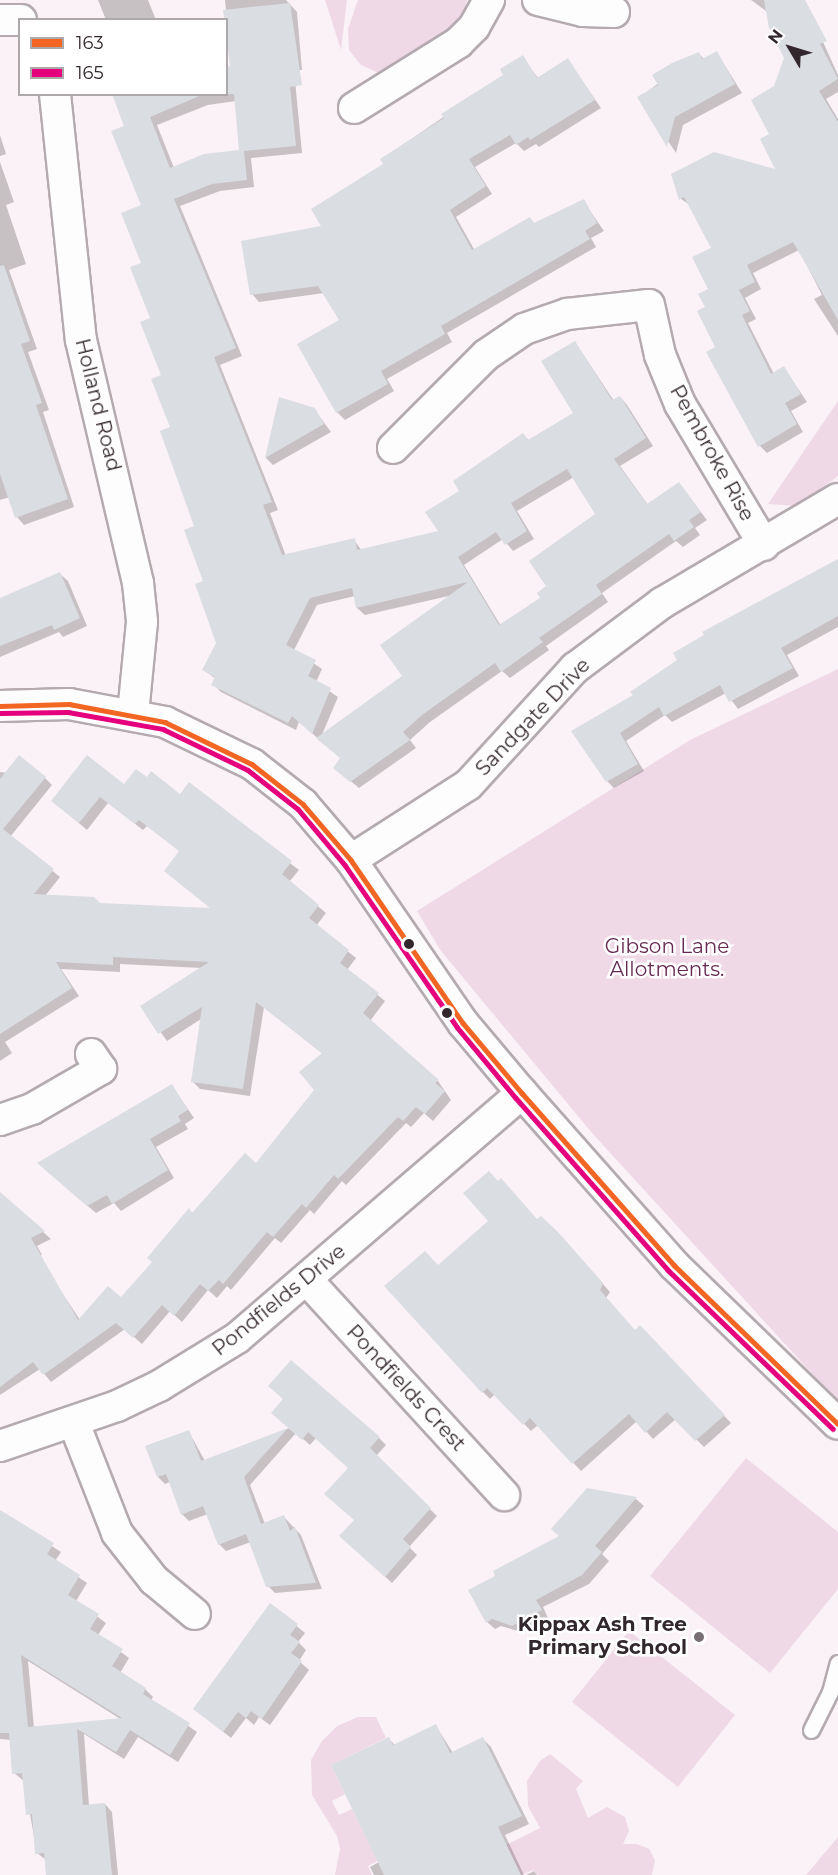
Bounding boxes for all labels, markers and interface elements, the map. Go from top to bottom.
legend [18,18,228,96]
north arrow [760,18,820,78]
text: N [764,26,787,48]
text: 163 [76,32,104,54]
text: 165 [76,62,104,84]
street label: Holland Road [70,336,126,474]
street label: Pembroke Rise [665,381,759,525]
street label: Sandgate Drive [471,653,595,781]
park label: Gibson Lane Allotments. [605,935,729,982]
unlabelled marker [403,938,415,950]
unlabelled marker [441,1007,453,1019]
street label: Pondfields Drive [208,1239,350,1361]
street label: Pondfields Crest [341,1320,471,1456]
place label: Kippax Ash Tree Primary School [518,1613,687,1660]
marker: Kippax Ash Tree Primary School [692,1630,706,1644]

